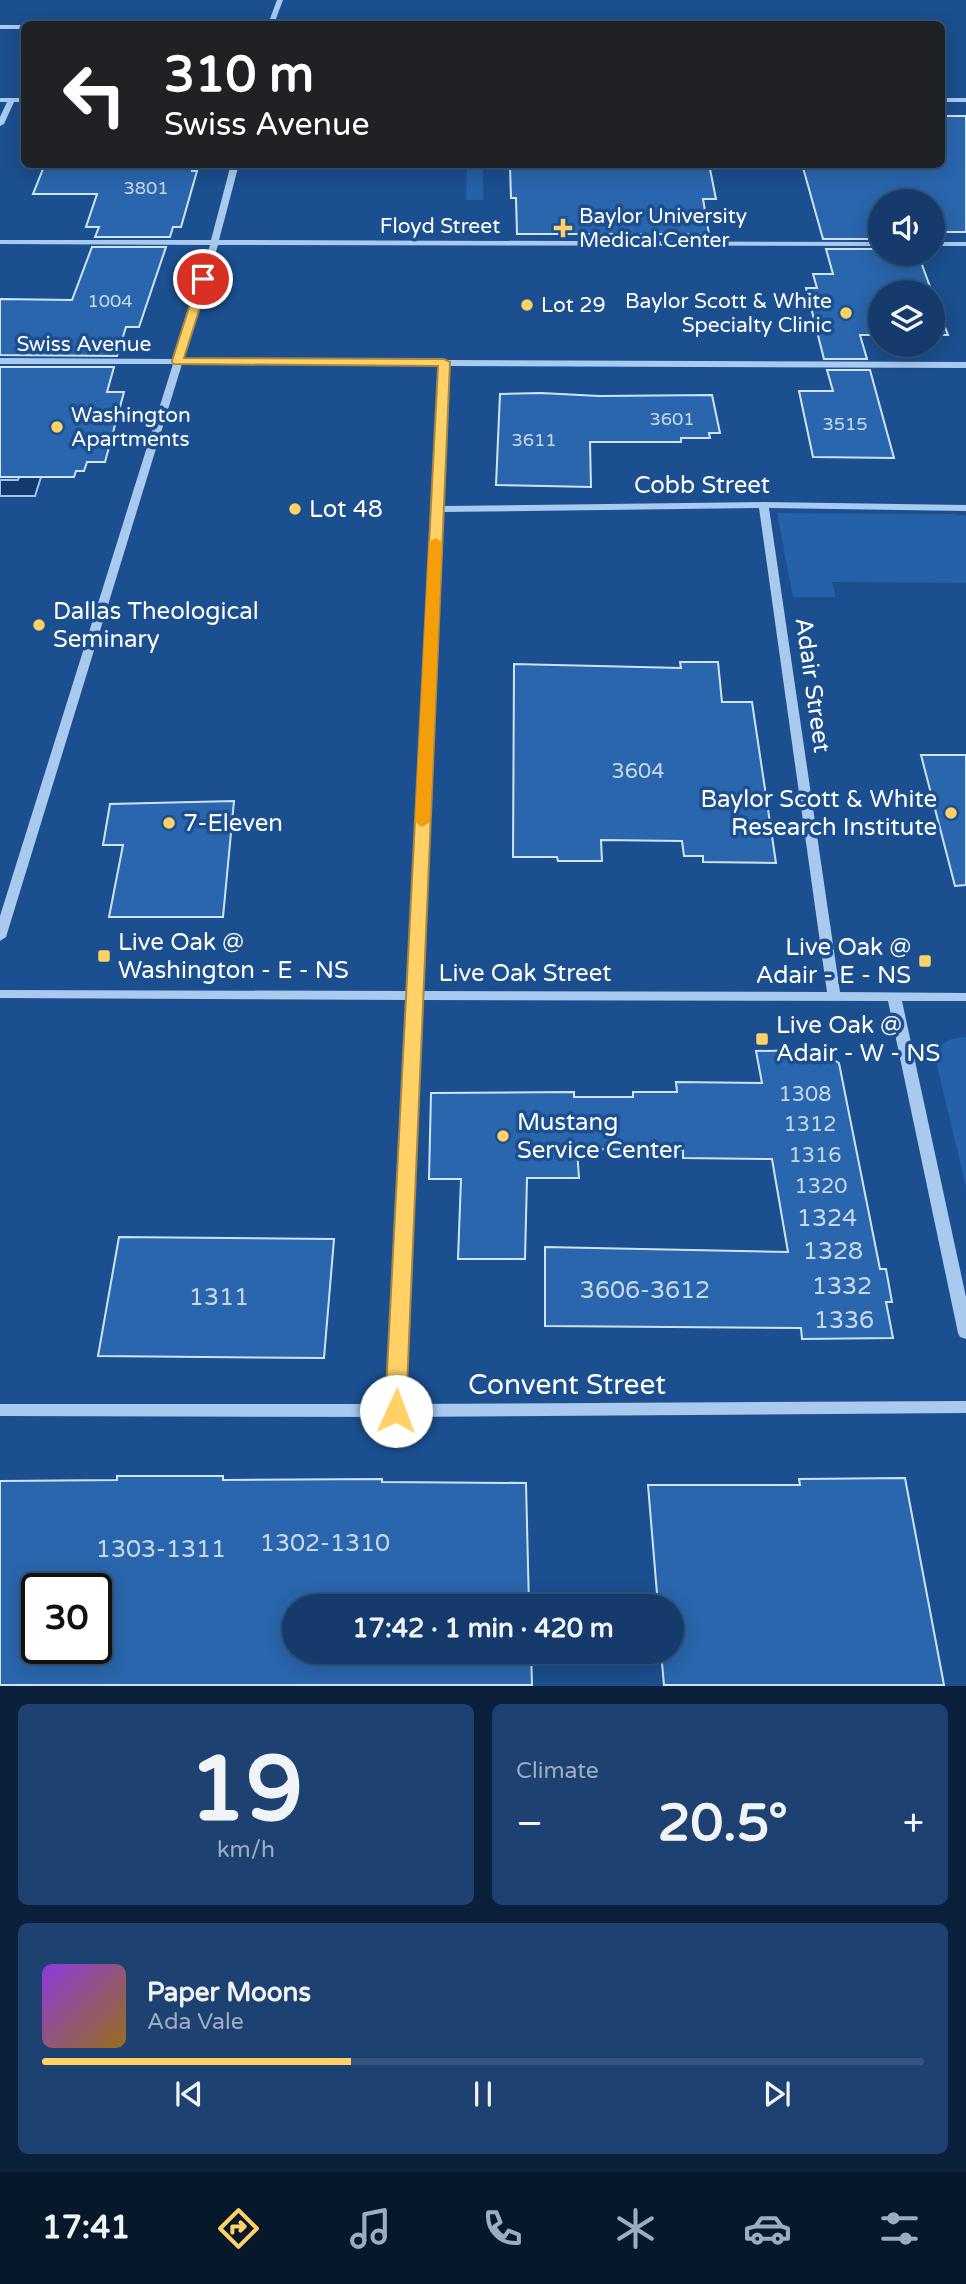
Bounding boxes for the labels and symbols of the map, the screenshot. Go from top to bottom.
house number: 3801 [123,177,169,199]
place label: Baylor University Medical Center [579,204,747,253]
street label: Floyd Street [380,214,500,239]
marker: Baylor University Medical Center [553,218,573,238]
pin [173,249,233,309]
place label: Baylor Scott & White Specialty Clinic [625,289,832,338]
house number: 1004 [87,290,133,312]
place label: Lot 29 [541,293,606,318]
marker: Lot 29 [519,297,535,313]
marker: Baylor Scott & White Specialty Clinic [838,305,854,321]
street label: Swiss Avenue [17,332,152,357]
place label: Washington Apartments [71,403,191,452]
house number: 3601 [649,408,695,430]
house number: 3515 [822,413,868,435]
marker: Washington Apartments [49,419,65,435]
house number: 3611 [511,429,557,451]
street label: Cobb Street [634,471,770,500]
place label: Lot 48 [309,495,383,524]
marker: Lot 48 [287,501,303,517]
place label: Dallas Theological Seminary [53,597,259,654]
street label: Adair Street [789,616,836,755]
marker: Dallas Theological Seminary [31,617,47,633]
house number: 3604 [612,759,664,784]
place label: Baylor Scott & White Research Institute [700,785,937,842]
marker: Baylor Scott & White Research Institute [943,805,959,821]
place label: 7-Eleven [183,809,283,838]
marker: 7-Eleven [161,815,177,831]
place label: Live Oak @ Washington - E - NS [118,928,349,985]
place label: Live Oak @ Adair - E - NS [756,933,911,990]
marker: Live Oak @ Washington - E - NS [96,948,112,964]
marker: Live Oak @ Adair - E - NS [917,953,933,969]
street label: Live Oak Street [439,959,611,988]
place label: Live Oak @ Adair - W - NS [776,1011,940,1068]
marker: Live Oak @ Adair - W - NS [754,1031,770,1047]
house number: 1308 [779,1082,831,1107]
place label: Mustang Service Center [517,1108,683,1165]
house number: 1312 [784,1112,836,1137]
marker: Mustang Service Center [495,1128,511,1144]
house number: 1316 [789,1143,841,1168]
house number: 1320 [795,1174,847,1199]
house number: 1324 [797,1204,857,1233]
house number: 1328 [803,1237,863,1266]
house number: 1332 [812,1272,872,1301]
house number: 3606-3612 [580,1276,710,1305]
house number: 1311 [189,1283,249,1312]
house number: 1336 [814,1306,874,1335]
street label: Convent Street [468,1368,666,1402]
position arrow [359,1374,433,1448]
house number: 1302-1310 [260,1529,390,1558]
house number: 1303-1311 [96,1535,226,1564]
speed limit sign: 30 [21,1573,112,1664]

